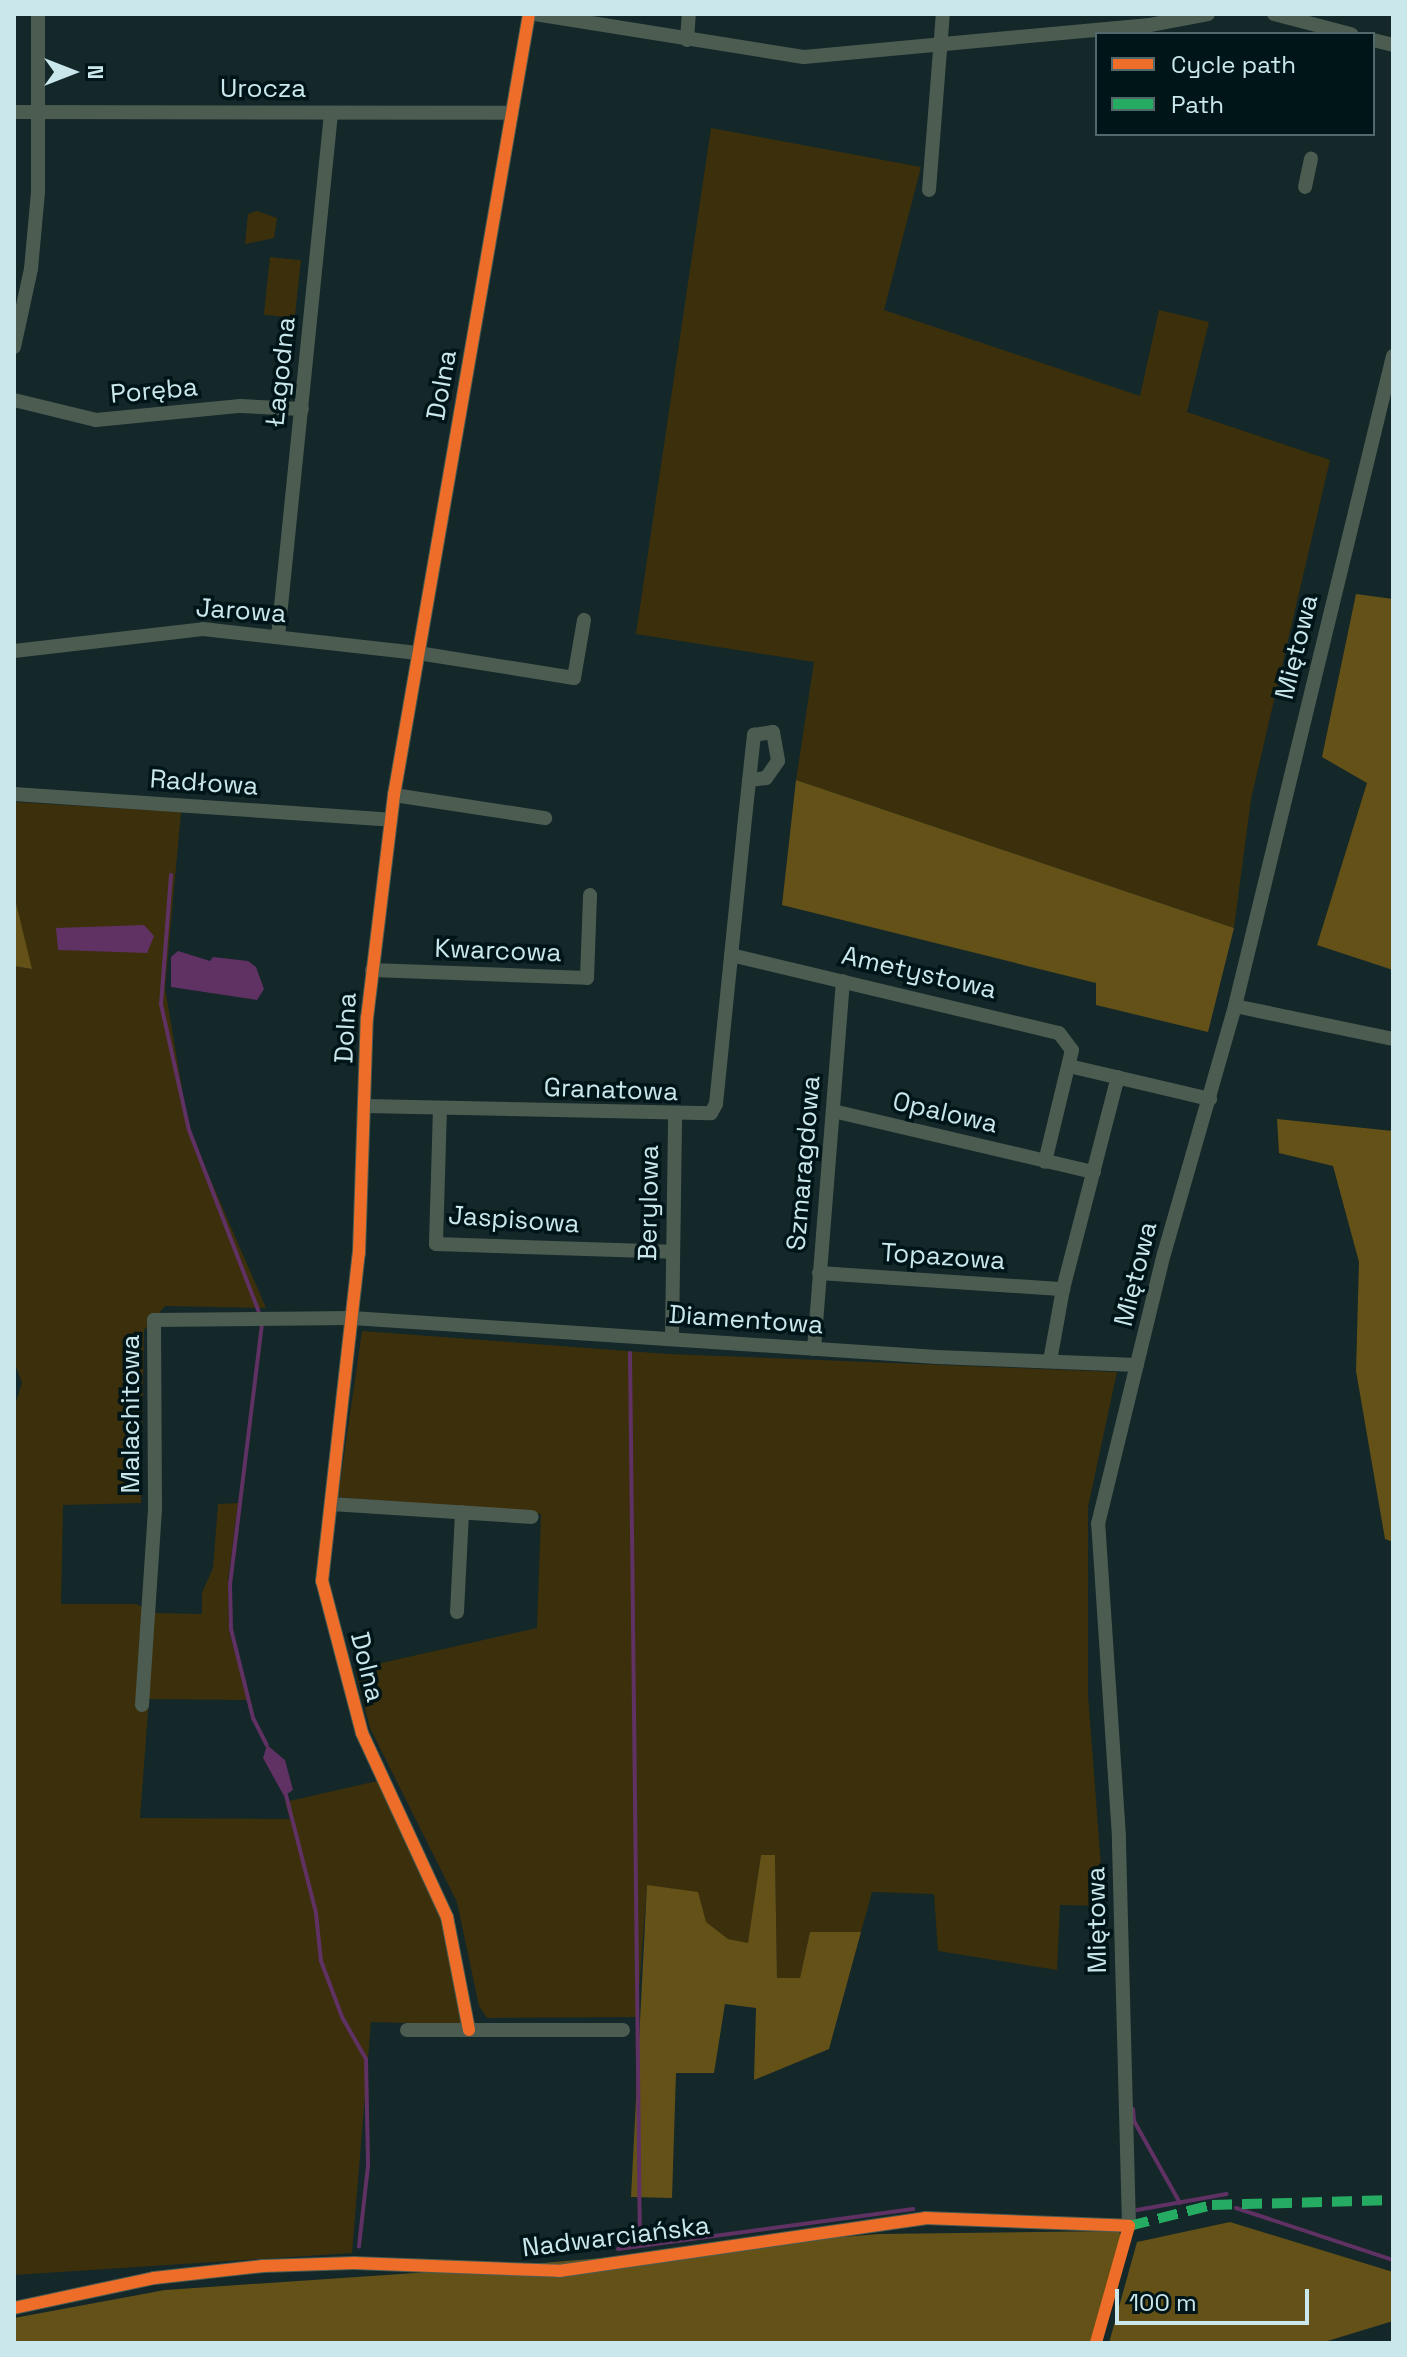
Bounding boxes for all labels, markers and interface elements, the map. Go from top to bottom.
north arrow [32,32,112,112]
legend [1095,32,1375,136]
text: Cycle path [1171,49,1296,80]
text: N [82,65,110,79]
street label: Urocza [220,73,306,105]
text: Path [1171,89,1224,120]
street label: Łagodna [260,315,302,429]
street label: Dolna [421,348,463,422]
street label: Poręba [109,372,199,410]
street label: Jarowa [195,592,287,630]
street label: Miętowa [1269,592,1325,702]
street label: Radłowa [149,764,259,802]
street label: Kwarcowa [434,933,562,969]
street label: Ametystowa [839,940,999,1006]
street label: Dolna [329,992,363,1064]
street label: Granatowa [543,1072,679,1108]
street label: Szmaragdowa [781,1074,827,1252]
street label: Opalowa [889,1086,1001,1140]
street label: Berylowa [632,1145,666,1261]
street label: Jaspisowa [447,1200,581,1240]
street label: Miętowa [1108,1219,1164,1329]
street label: Topazowa [880,1237,1006,1277]
street label: Diamentowa [668,1299,824,1341]
street label: Malachitowa [115,1334,147,1494]
street label: Dolna [343,1629,391,1705]
street label: Miętowa [1080,1866,1114,1974]
street label: Nadwarciańska [520,2210,712,2264]
scale bar [1119,2273,1313,2323]
text: 100 m [1129,2287,1197,2318]

